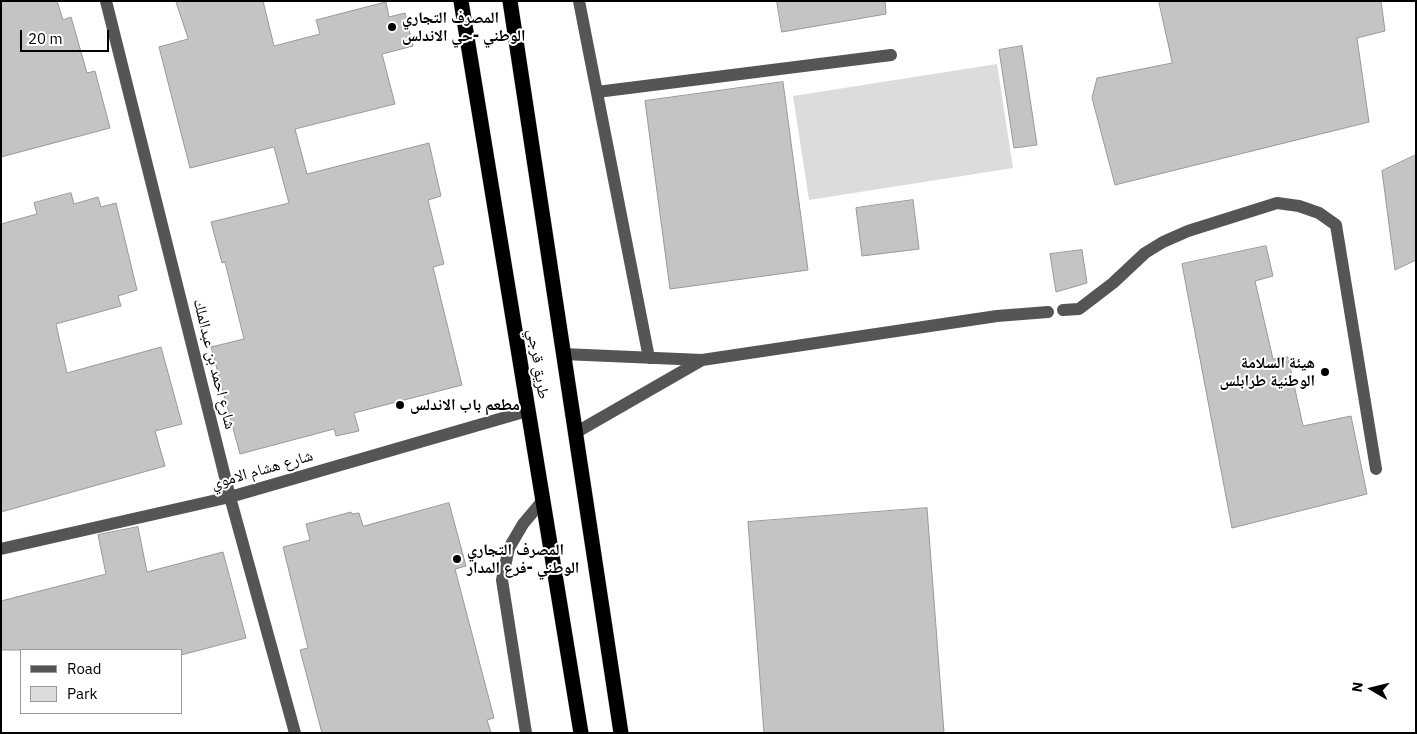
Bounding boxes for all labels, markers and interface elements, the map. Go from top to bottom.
place label: المصرف التجاري الوطني -حي الاندلس [402,8,526,46]
scale bar [22,20,111,52]
marker: المصرف التجاري الوطني -حي الاندلس [386,21,398,33]
text: 20 m [28,29,63,48]
street label: شارع احمد بن عبدالملك [189,297,239,431]
street label: طريق قرجي [523,327,553,401]
place label: هيئة السلامة الوطنية طرابلس [1220,353,1315,391]
marker: هيئة السلامة الوطنية طرابلس [1319,366,1331,378]
place label: مطعم باب الاندلس [410,395,520,415]
marker: مطعم باب الاندلس [394,399,406,411]
street label: شارع هشام الاموي [209,446,315,494]
place label: المصرف التجاري الوطني -فرع المدار [467,540,579,578]
marker: المصرف التجاري الوطني -فرع المدار [451,553,463,565]
legend [20,649,182,714]
text: Road [67,659,102,678]
north arrow [1347,664,1397,714]
text: N [1348,681,1367,693]
text: Park [67,684,97,703]

